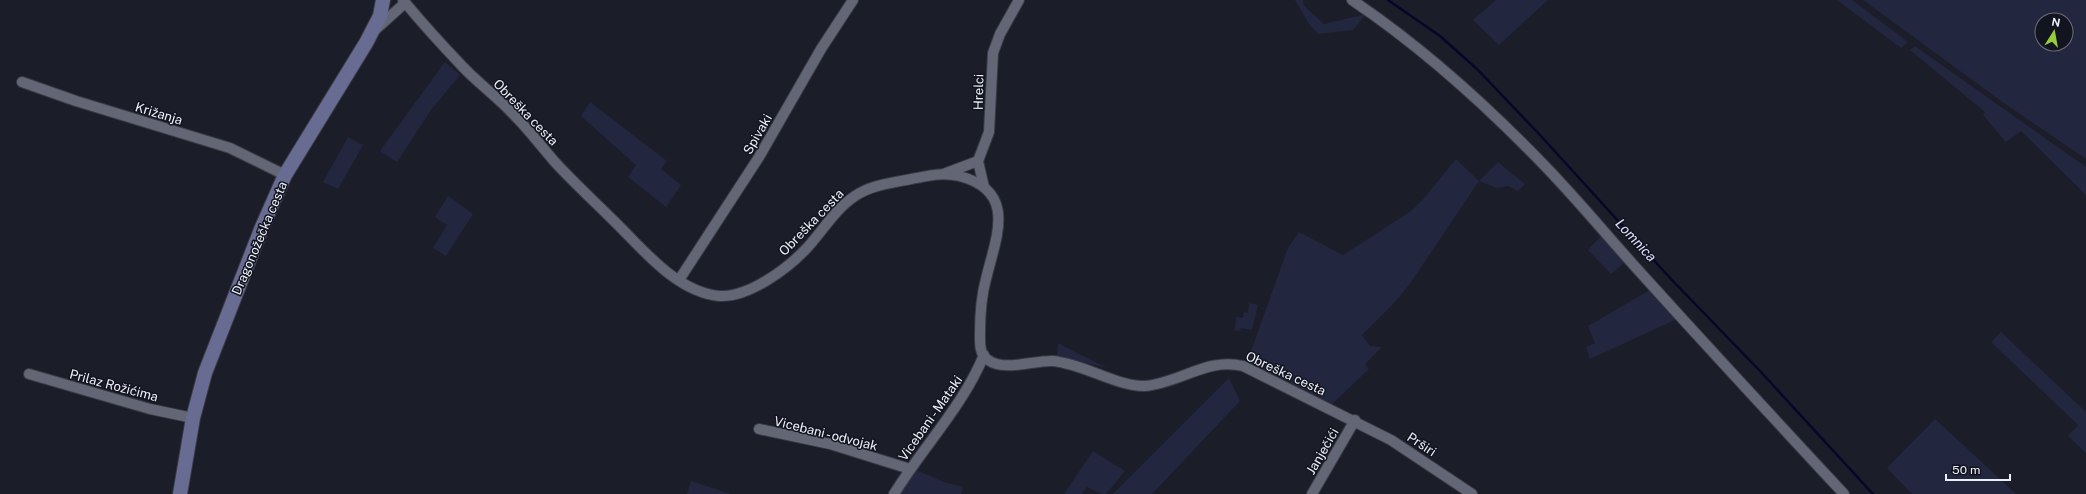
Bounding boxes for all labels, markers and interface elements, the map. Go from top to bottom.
north arrow [2034,12,2074,52]
text: N [2051,15,2061,29]
street label: Hrelci [971,74,986,110]
street label: Obreška cesta [490,76,561,149]
street label: Križanja [133,99,184,128]
street label: Spivaki [740,112,775,157]
street label: Dragonožečka cesta [229,179,290,297]
street label: Obreška cesta [776,186,847,259]
water label: Lomnica [1612,215,1660,265]
street label: Obreška cesta [1243,348,1328,399]
street label: Prilaz Rožićima [68,366,160,405]
street label: Vicebani - Mataki [895,373,965,464]
street label: Vicebani - odvojak [773,413,879,454]
street label: Janječići [1303,425,1342,477]
street label: Prširi [1404,430,1439,459]
scale bar [1946,456,2010,482]
text: 50 m [1952,463,1980,477]

